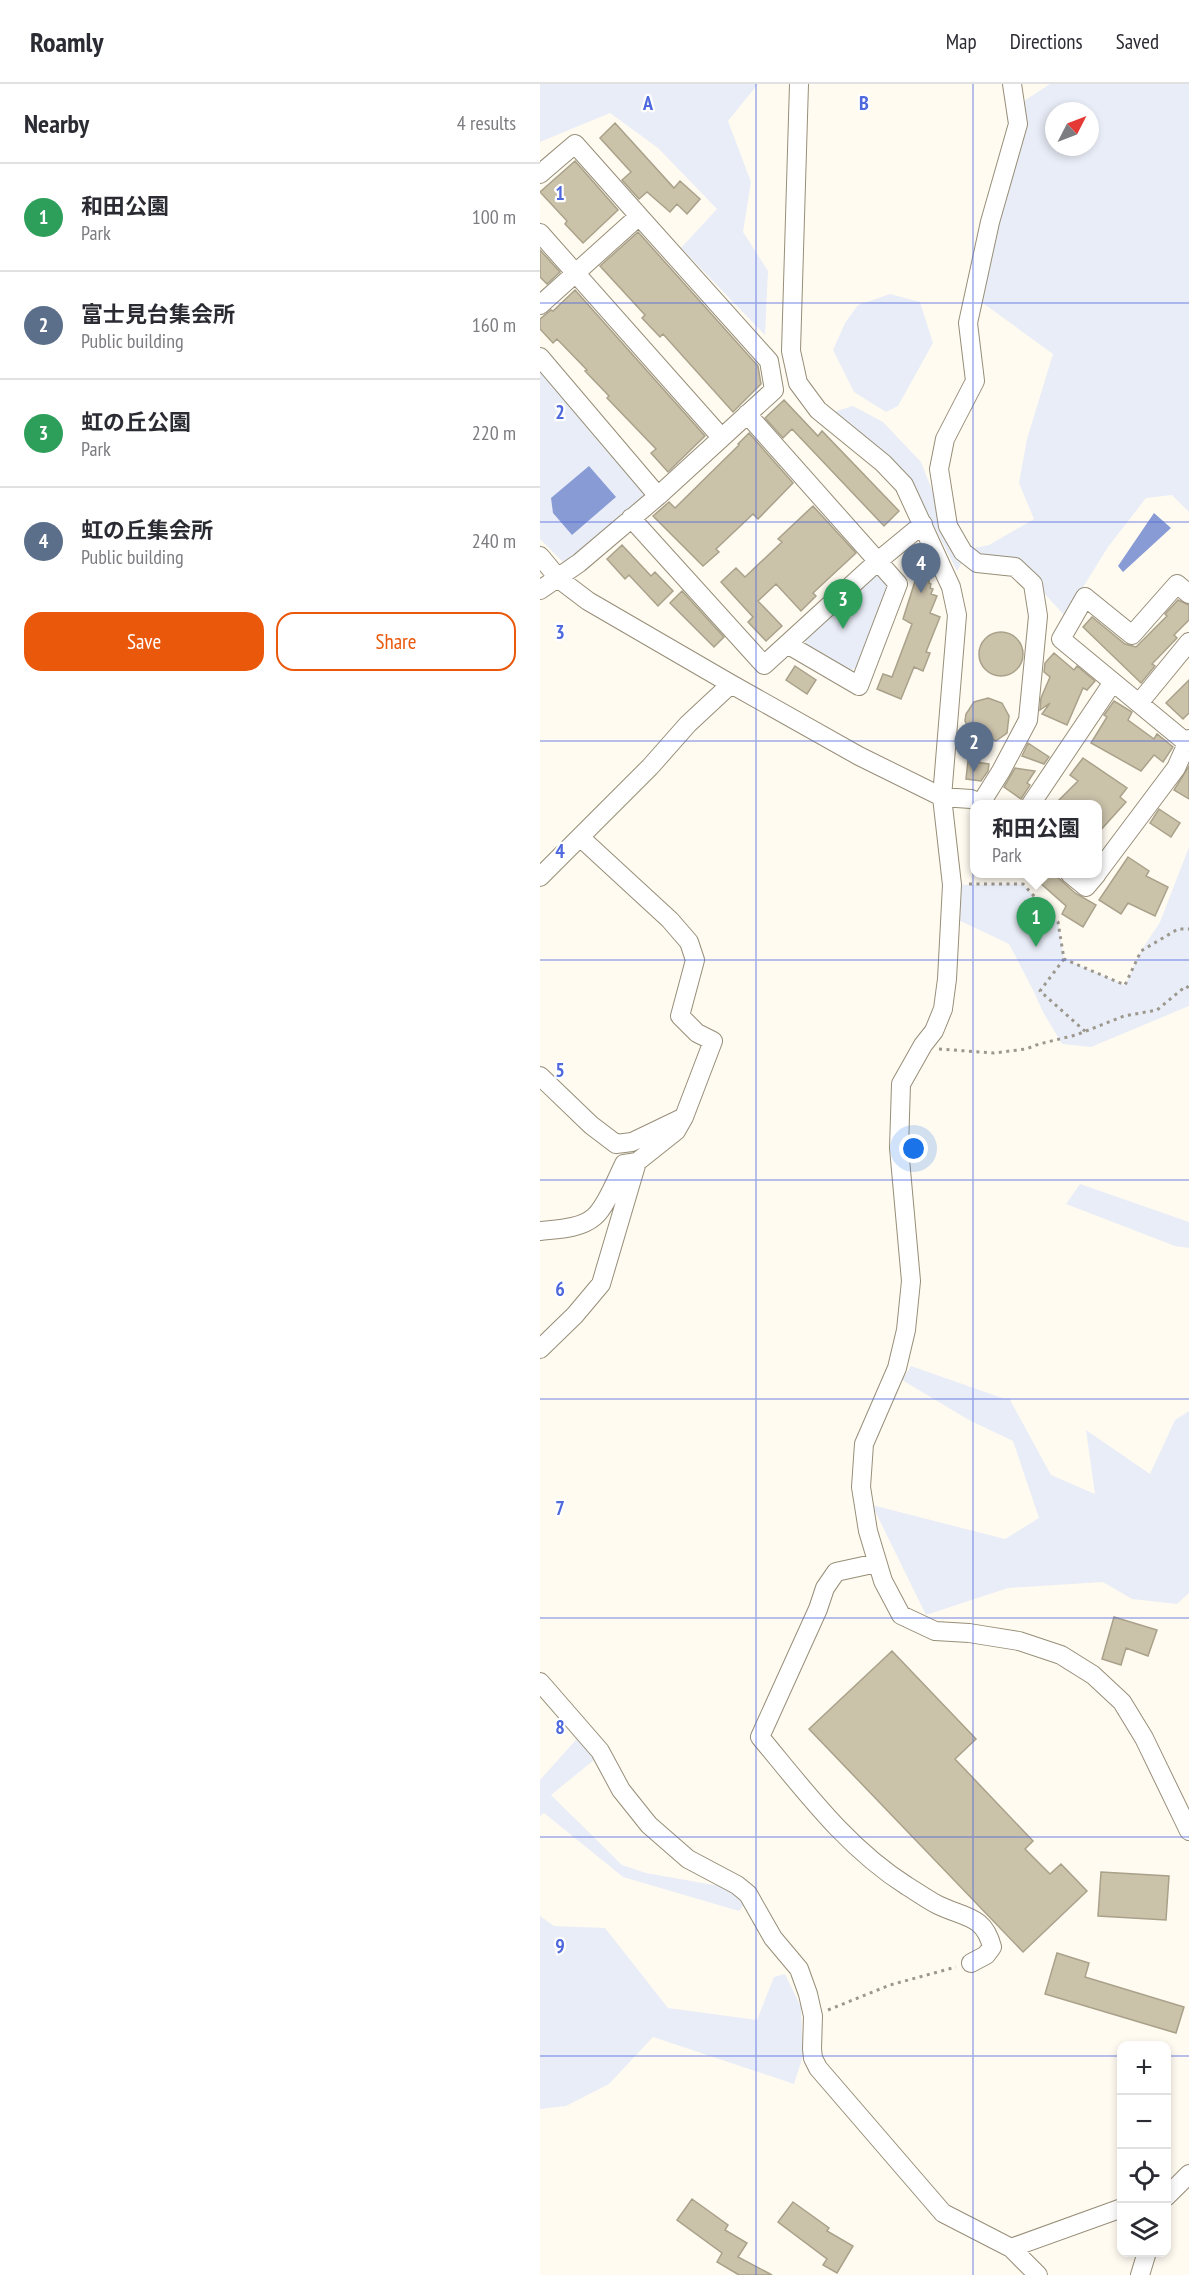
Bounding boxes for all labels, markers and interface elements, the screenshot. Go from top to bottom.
text: Roamly [30,23,104,60]
text: Map [946,28,977,55]
text: Directions [1010,28,1083,55]
text: Saved [1116,28,1159,55]
text: A [642,90,654,116]
text: B [859,90,869,116]
north arrow [1045,102,1099,156]
text: Nearby [24,107,89,140]
text: 4 results [457,110,516,136]
text: 1 [555,180,565,206]
text: 和田公園 [81,192,169,220]
text: 1 [39,204,48,230]
text: 100 m [472,204,516,230]
text: Park [81,220,111,246]
text: 富士見台集会所 [81,300,235,328]
text: 2 [39,312,48,338]
text: 160 m [472,312,516,338]
text: Public building [81,328,184,354]
text: 2 [555,399,565,425]
text: 虹の丘公園 [81,408,191,436]
text: 3 [39,420,48,446]
text: 220 m [472,420,516,446]
text: Park [81,436,111,462]
text: 虹の丘集会所 [81,516,213,544]
text: 4 [39,528,48,554]
text: 240 m [472,528,516,554]
text: Public building [81,544,184,570]
pin: 4 [902,544,940,593]
pin: 3 [824,580,862,629]
button: Save [24,612,264,671]
button: Share [276,612,516,671]
text: 3 [555,619,565,645]
pin: 2 [954,722,994,772]
popup [970,800,1102,878]
text: 和田公園 [992,814,1080,842]
text: 4 [555,838,565,864]
text: Park [992,842,1022,868]
pin: 1 [1016,898,1056,947]
text: 5 [555,1057,565,1083]
your location [899,1134,928,1163]
text: 6 [555,1276,565,1302]
text: 7 [555,1495,565,1521]
text: 8 [555,1714,565,1740]
text: 9 [555,1933,565,1959]
map controls [1117,2041,1171,2257]
button: + [1117,2041,1171,2095]
button: − [1117,2095,1171,2149]
button: locate [1117,2149,1171,2203]
button: layers [1117,2203,1171,2257]

